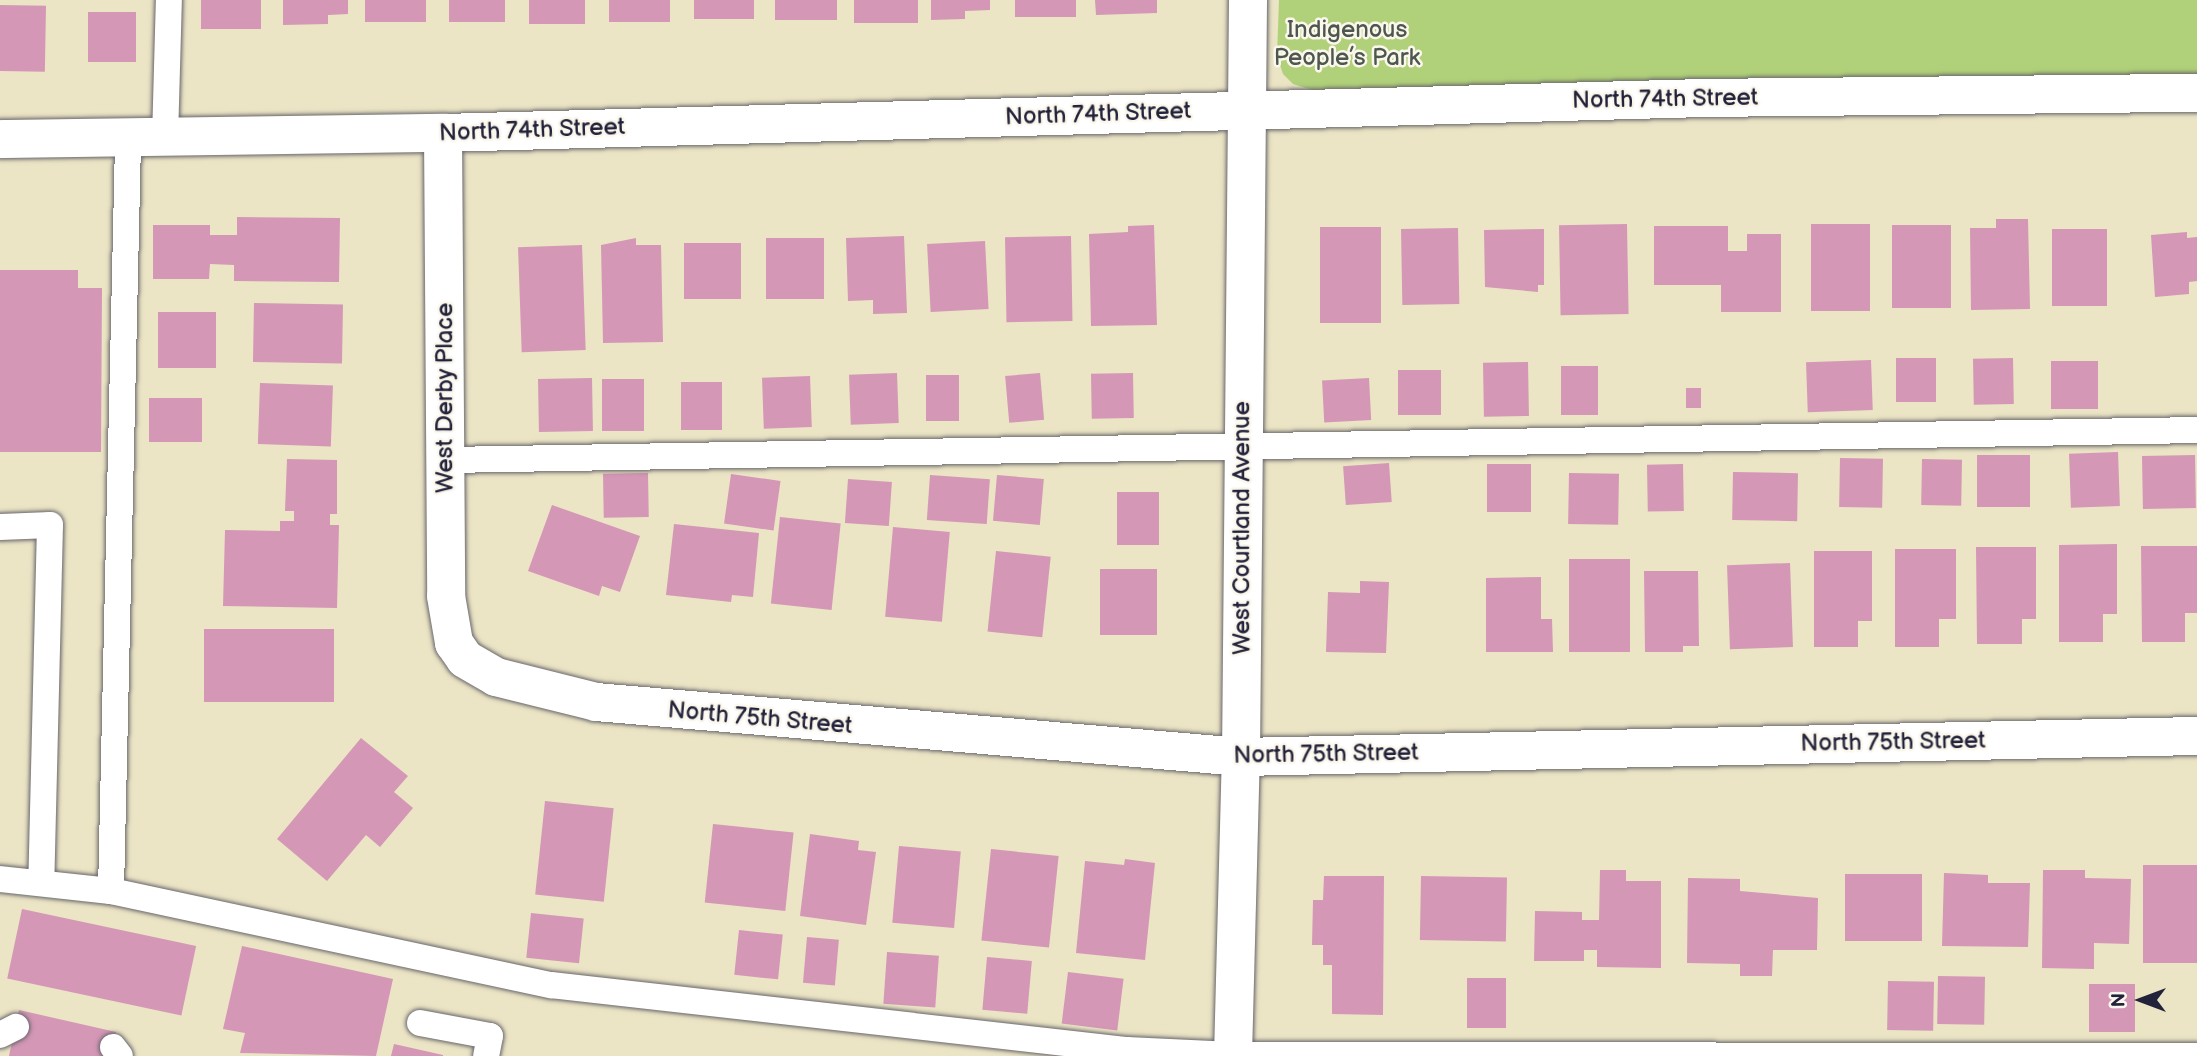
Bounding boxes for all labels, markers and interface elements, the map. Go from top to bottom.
park label: Indigenous People’s Park [1274,16,1420,72]
street label: North 74th Street [1571,83,1759,115]
street label: North 74th Street [1004,96,1192,132]
street label: North 74th Street [438,112,626,148]
street label: West Derby Place [431,302,459,494]
street label: West Courtland Avenue [1228,401,1256,655]
street label: North 75th Street [666,696,854,740]
street label: North 75th Street [1800,726,1986,758]
street label: North 75th Street [1233,738,1419,770]
north arrow [2106,965,2176,1035]
text: N [2108,993,2131,1007]

